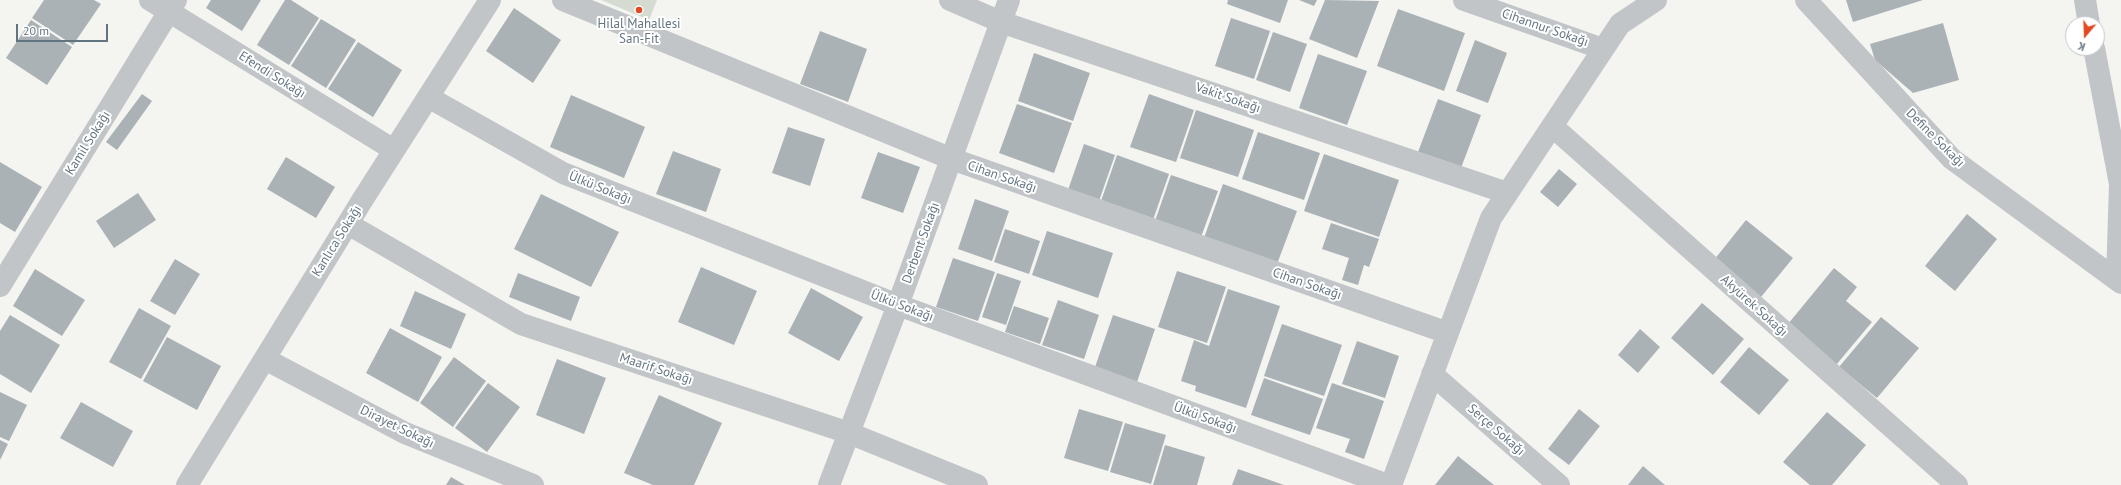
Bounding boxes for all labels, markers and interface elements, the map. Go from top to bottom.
marker: Hilal Mahallesi San-Fit [634,5,644,15]
street label: Cihannur Sokağı [1500,6,1590,50]
scale bar [18,16,110,42]
place label: Hilal Mahallesi San-Fit [597,16,681,47]
north arrow [2065,16,2105,56]
text: 20 m [23,23,49,38]
text: K [2076,39,2087,54]
street label: Efendi Sokağı [236,48,308,102]
street label: Vakit Sokağı [1193,80,1263,116]
street label: Define Sokağı [1903,106,1967,170]
street label: Kamil Sokağı [62,108,114,178]
street label: Cihan Sokağı [965,158,1039,196]
street label: Ülkü Sokağı [566,168,634,208]
street label: Derbent Sokağı [899,200,943,286]
street label: Kanlıca Sokağı [309,202,365,280]
street label: Cihan Sokağı [1270,265,1344,303]
street label: Akyürek Sokağı [1717,272,1791,340]
street label: Ülkü Sokağı [868,287,936,325]
street label: Maarif Sokağı [618,350,694,388]
street label: Ülkü Sokağı [1171,399,1239,437]
street label: Serçe Sokağı [1464,401,1528,459]
street label: Dirayet Sokağı [358,402,436,452]

